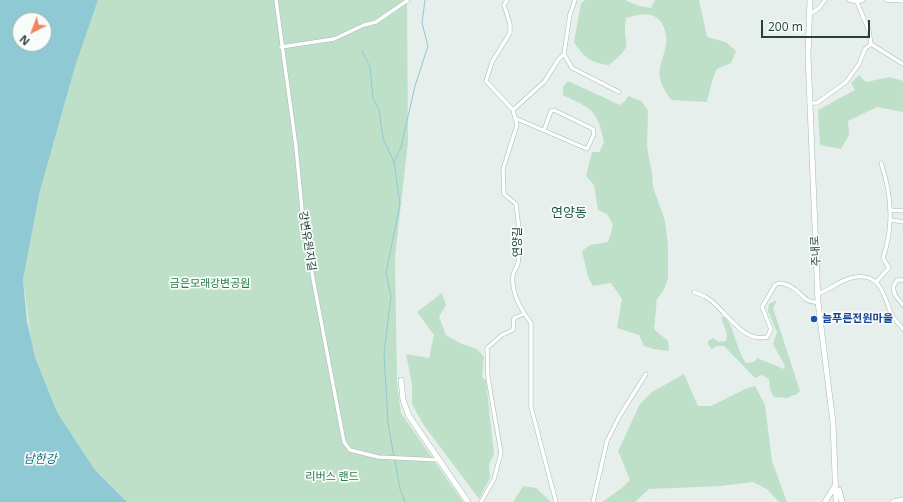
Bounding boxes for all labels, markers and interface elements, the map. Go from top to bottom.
north arrow [12,12,52,52]
scale bar [763,12,872,38]
text: 200 m [768,18,803,35]
text: N [16,32,33,49]
district label: 연양동 [551,205,587,221]
street label: 강변유원지길 [296,210,318,272]
street label: 연양길 [511,227,525,257]
street label: 주내로 [809,235,823,267]
park label: 금은모래강변공원 [170,277,250,291]
place label: 늘푸른전원마을 [822,312,893,326]
marker: 늘푸른전원마을 [809,314,819,324]
water label: 남한강 [23,453,57,467]
park label: 리버스 랜드 [305,470,359,484]

